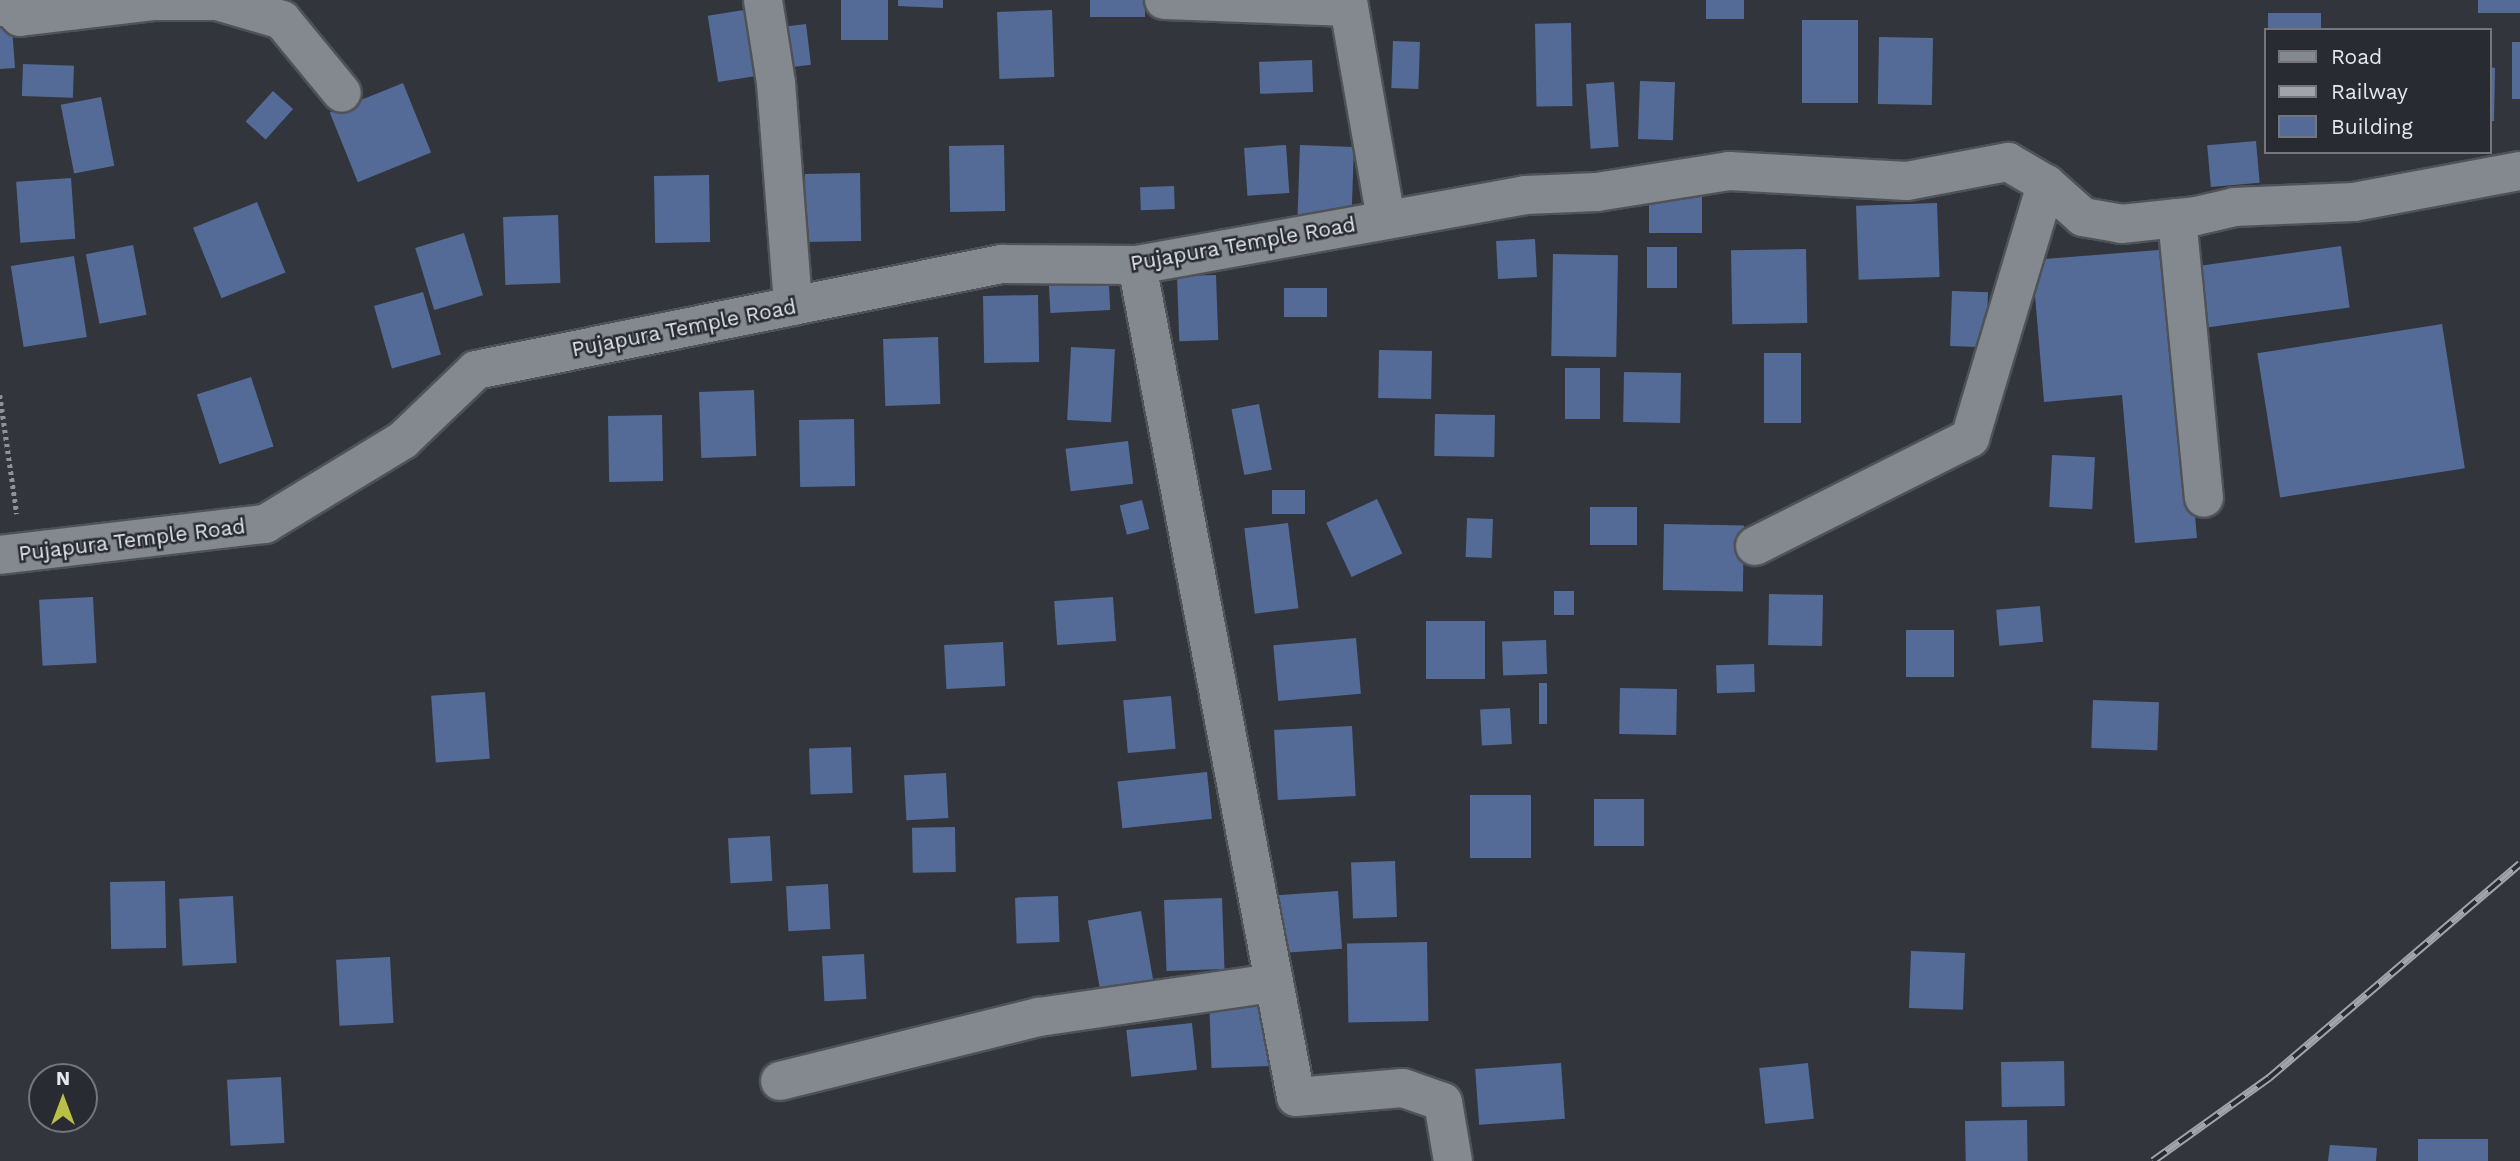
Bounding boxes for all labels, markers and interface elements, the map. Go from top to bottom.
legend [2264,28,2492,154]
text: Road [2331,44,2382,69]
text: Railway [2331,79,2408,104]
text: Building [2331,114,2413,139]
street label: Pujapura Temple Road [1128,212,1358,276]
street label: Pujapura Temple Road [569,294,799,362]
street label: Pujapura Temple Road [17,514,247,566]
north arrow [28,1063,98,1133]
text: N [56,1067,70,1090]

